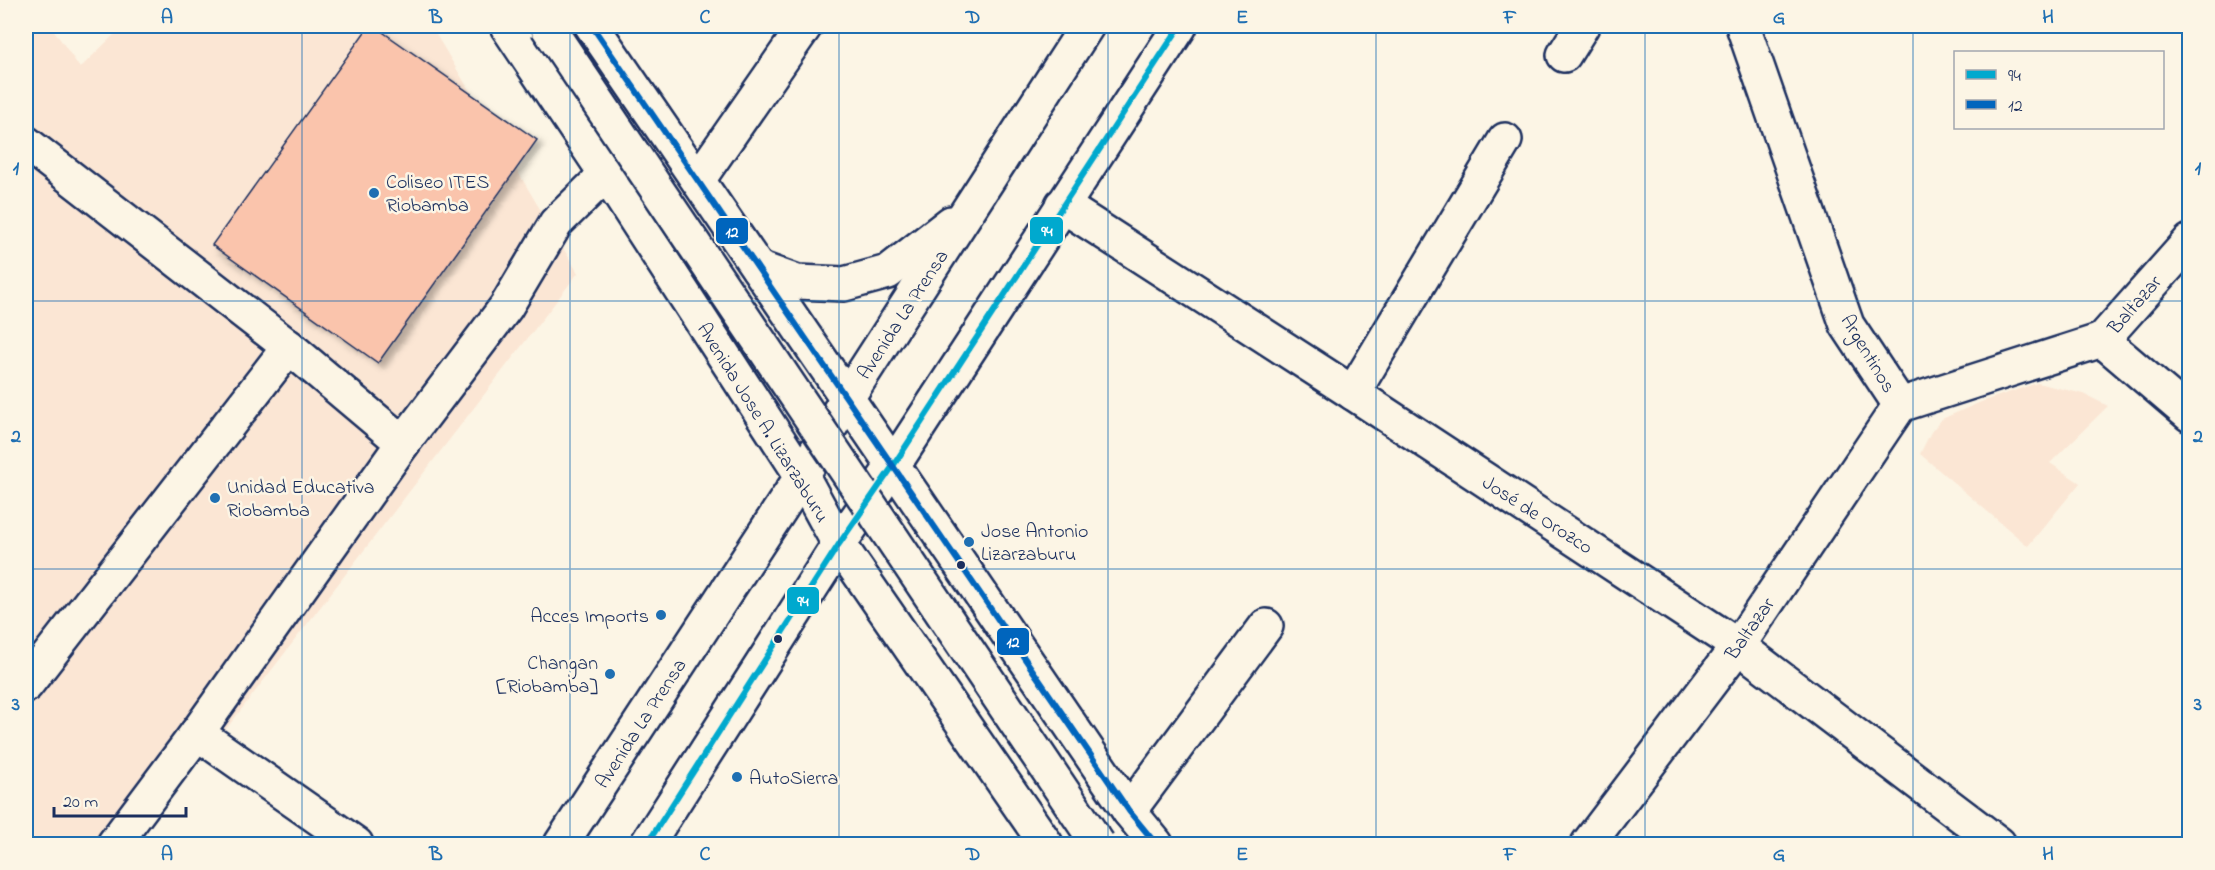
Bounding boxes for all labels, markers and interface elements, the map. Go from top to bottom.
text: A [161,4,173,33]
text: B [428,4,443,33]
text: C [700,4,711,33]
text: D [965,4,980,33]
text: E [1236,4,1248,33]
text: F [1503,4,1517,33]
text: G [1773,4,1786,33]
text: H [2042,4,2054,33]
legend [1954,51,2164,129]
text: 94 [2008,64,2021,90]
text: 12 [2008,94,2023,120]
text: 1 [13,155,20,184]
text: 1 [2195,155,2202,184]
place label: Coliseo ITES Riobamba [386,169,490,221]
marker: Coliseo ITES Riobamba [367,186,381,200]
line badge: 94 [1029,216,1064,245]
line badge: 12 [715,217,749,245]
text: 94 [1040,220,1053,244]
text: 12 [725,221,739,245]
street label: Avenida La Prensa [851,245,957,386]
street label: Baltazar [2101,269,2170,343]
street label: Argentinos [1831,309,1902,400]
street label: Avenida Jose A. Lizarzaburu [688,318,835,529]
text: 2 [10,423,21,452]
text: 2 [2192,423,2203,452]
street label: José de Orozco [1476,469,1598,563]
place label: Unidad Educativa Riobamba [227,474,375,526]
marker: Unidad Educativa Riobamba [208,491,222,505]
place label: Jose Antonio Lizarzaburu [981,518,1088,570]
marker: Jose Antonio Lizarzaburu [962,535,976,549]
unlabelled marker [955,559,967,571]
line badge: 94 [786,586,820,615]
text: 94 [796,590,809,614]
street label: Baltazar [1718,592,1784,667]
place label: Acces Imports [530,603,649,632]
marker: Acces Imports [654,608,668,622]
line badge: 12 [996,627,1030,656]
text: 12 [1006,631,1020,655]
unlabelled marker [772,633,784,645]
place label: Changan [Riobamba] [496,650,598,702]
street label: Avenida La Prensa [589,654,695,795]
marker: Changan [Riobamba] [603,667,617,681]
text: 3 [11,691,20,720]
text: 3 [2193,691,2202,720]
place label: AutoSierra [749,765,838,794]
marker: AutoSierra [730,770,744,784]
scale bar [54,780,186,818]
text: 20 m [63,790,98,816]
text: A [161,841,173,870]
text: B [428,841,443,870]
text: C [700,841,711,870]
text: D [965,841,980,870]
text: E [1236,841,1248,870]
text: F [1503,841,1517,870]
text: G [1773,841,1786,870]
text: H [2042,841,2054,870]

